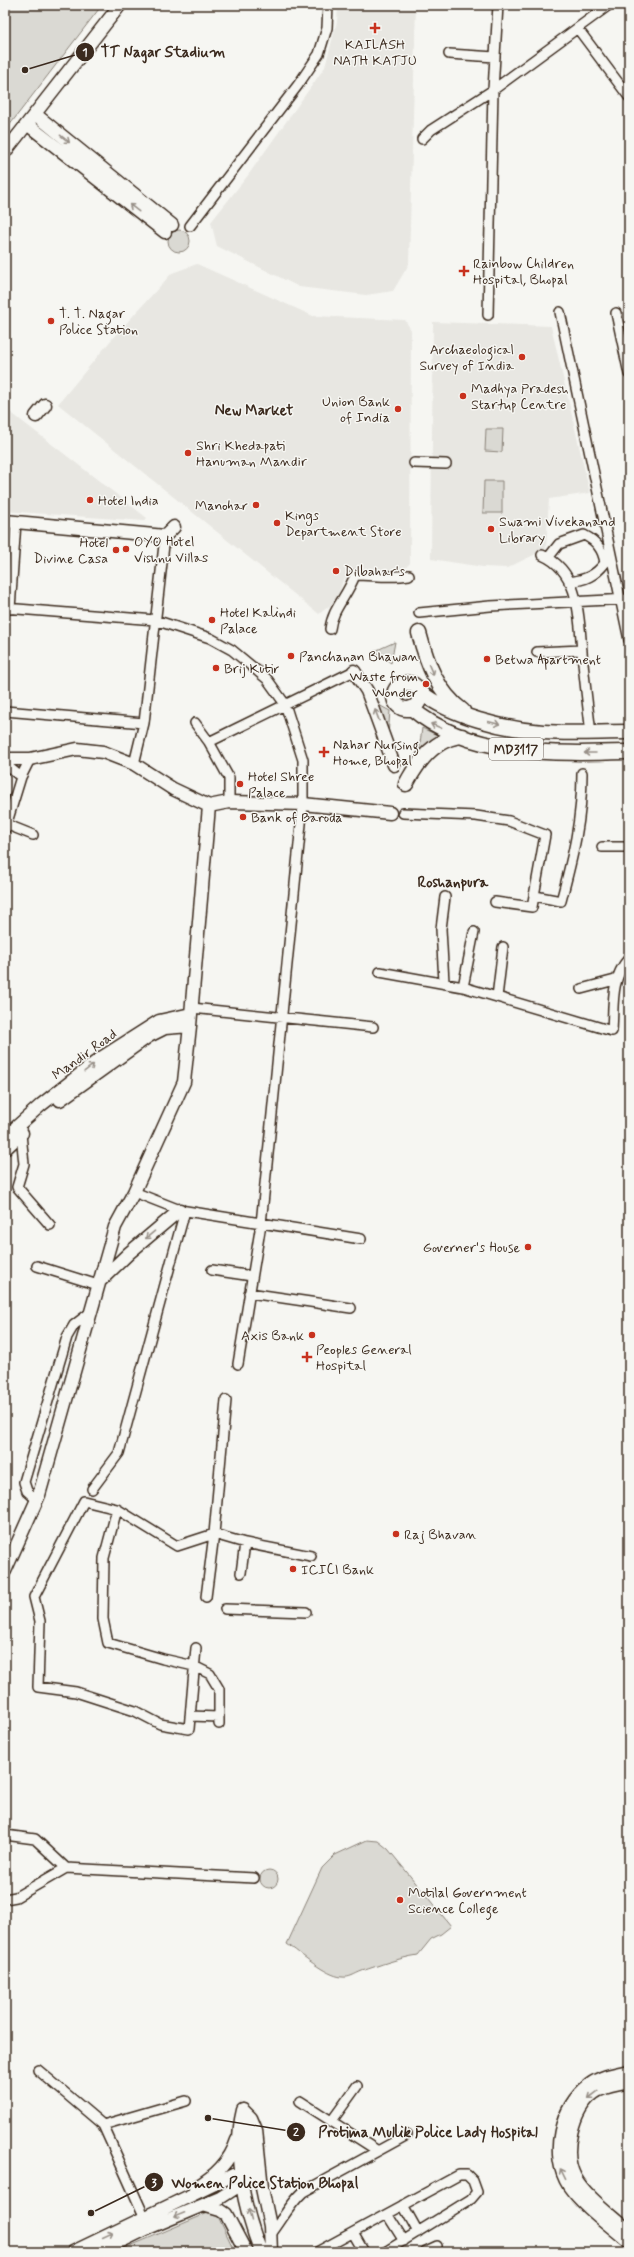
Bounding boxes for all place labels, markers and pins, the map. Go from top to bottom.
marker: KAILASH NATH KATJU [369,22,381,34]
place label: KAILASH NATH KATJU [333,36,417,70]
callout: TT Nagar Stadium [75,39,230,66]
place label: Rainbow Children Hospital, Bhopal [473,255,574,289]
marker: Rainbow Children Hospital, Bhopal [458,265,470,277]
place label: T. T. Nagar Police Station [59,305,138,339]
marker: T. T. Nagar Police Station [46,316,56,326]
place label: Archaeological Survey of India [419,341,515,375]
marker: Archaeological Survey of India [517,352,527,362]
place label: Madhya Pradesh Startup Centre [471,380,569,414]
marker: Madhya Pradesh Startup Centre [458,391,468,401]
place label: Union Bank of India [322,393,390,427]
marker: Union Bank of India [393,404,403,414]
place label: Shri Khedapati Hanuman Mandir [196,437,307,471]
marker: Shri Khedapati Hanuman Mandir [183,448,193,458]
place label: Hotel India [98,492,159,510]
marker: Hotel India [85,495,95,505]
place label: Manohar [195,497,248,515]
marker: Manohar [251,500,261,510]
place label: Kings Department Store [285,507,402,541]
place label: Swami Vivekanand Library [499,513,616,547]
marker: Kings Department Store [272,518,282,528]
marker: Swami Vivekanand Library [486,524,496,534]
place label: OYO Hotel Vishnu Villas [134,533,208,567]
place label: Hotel Divine Casa [34,534,108,568]
marker: OYO Hotel Vishnu Villas [121,544,131,554]
marker: Hotel Divine Casa [111,545,121,555]
place label: Dilbahar's [344,563,405,581]
marker: Dilbahar's [331,566,341,576]
place label: Hotel Kalindi Palace [220,604,296,638]
marker: Hotel Kalindi Palace [207,615,217,625]
place label: Panchanan Bhawan [299,648,419,666]
marker: Panchanan Bhawan [286,651,296,661]
place label: Betwa Apartment [495,651,601,670]
marker: Betwa Apartment [482,654,492,664]
place label: Brij Kutir [224,660,280,678]
marker: Brij Kutir [211,663,221,673]
place label: Waste from Wonder [349,668,418,702]
marker: Waste from Wonder [421,679,431,689]
place label: Nahar Nursing Home, Bhopal [333,736,419,770]
marker: Nahar Nursing Home, Bhopal [318,746,330,758]
place label: Hotel Shree Palace [248,768,314,802]
marker: Hotel Shree Palace [235,779,245,789]
place label: Bank of Baroda [251,809,342,827]
marker: Bank of Baroda [238,812,248,822]
place label: Governer's House [423,1239,520,1257]
marker: Governer's House [523,1242,533,1252]
place label: Axis Bank [241,1327,304,1345]
marker: Axis Bank [307,1330,317,1340]
place label: Peoples General Hospital [316,1341,412,1375]
marker: Peoples General Hospital [301,1351,313,1363]
place label: Raj Bhavan [404,1526,477,1544]
marker: Raj Bhavan [391,1529,401,1539]
place label: ICICI Bank [301,1561,374,1579]
marker: ICICI Bank [288,1564,298,1574]
place label: Motilal Government Science College [408,1884,527,1920]
marker: Motilal Government Science College [395,1895,405,1905]
callout: Protima Mullik Police Lady Hospital [286,2119,549,2146]
callout: Women Police Station Bhopal [144,2169,365,2196]

